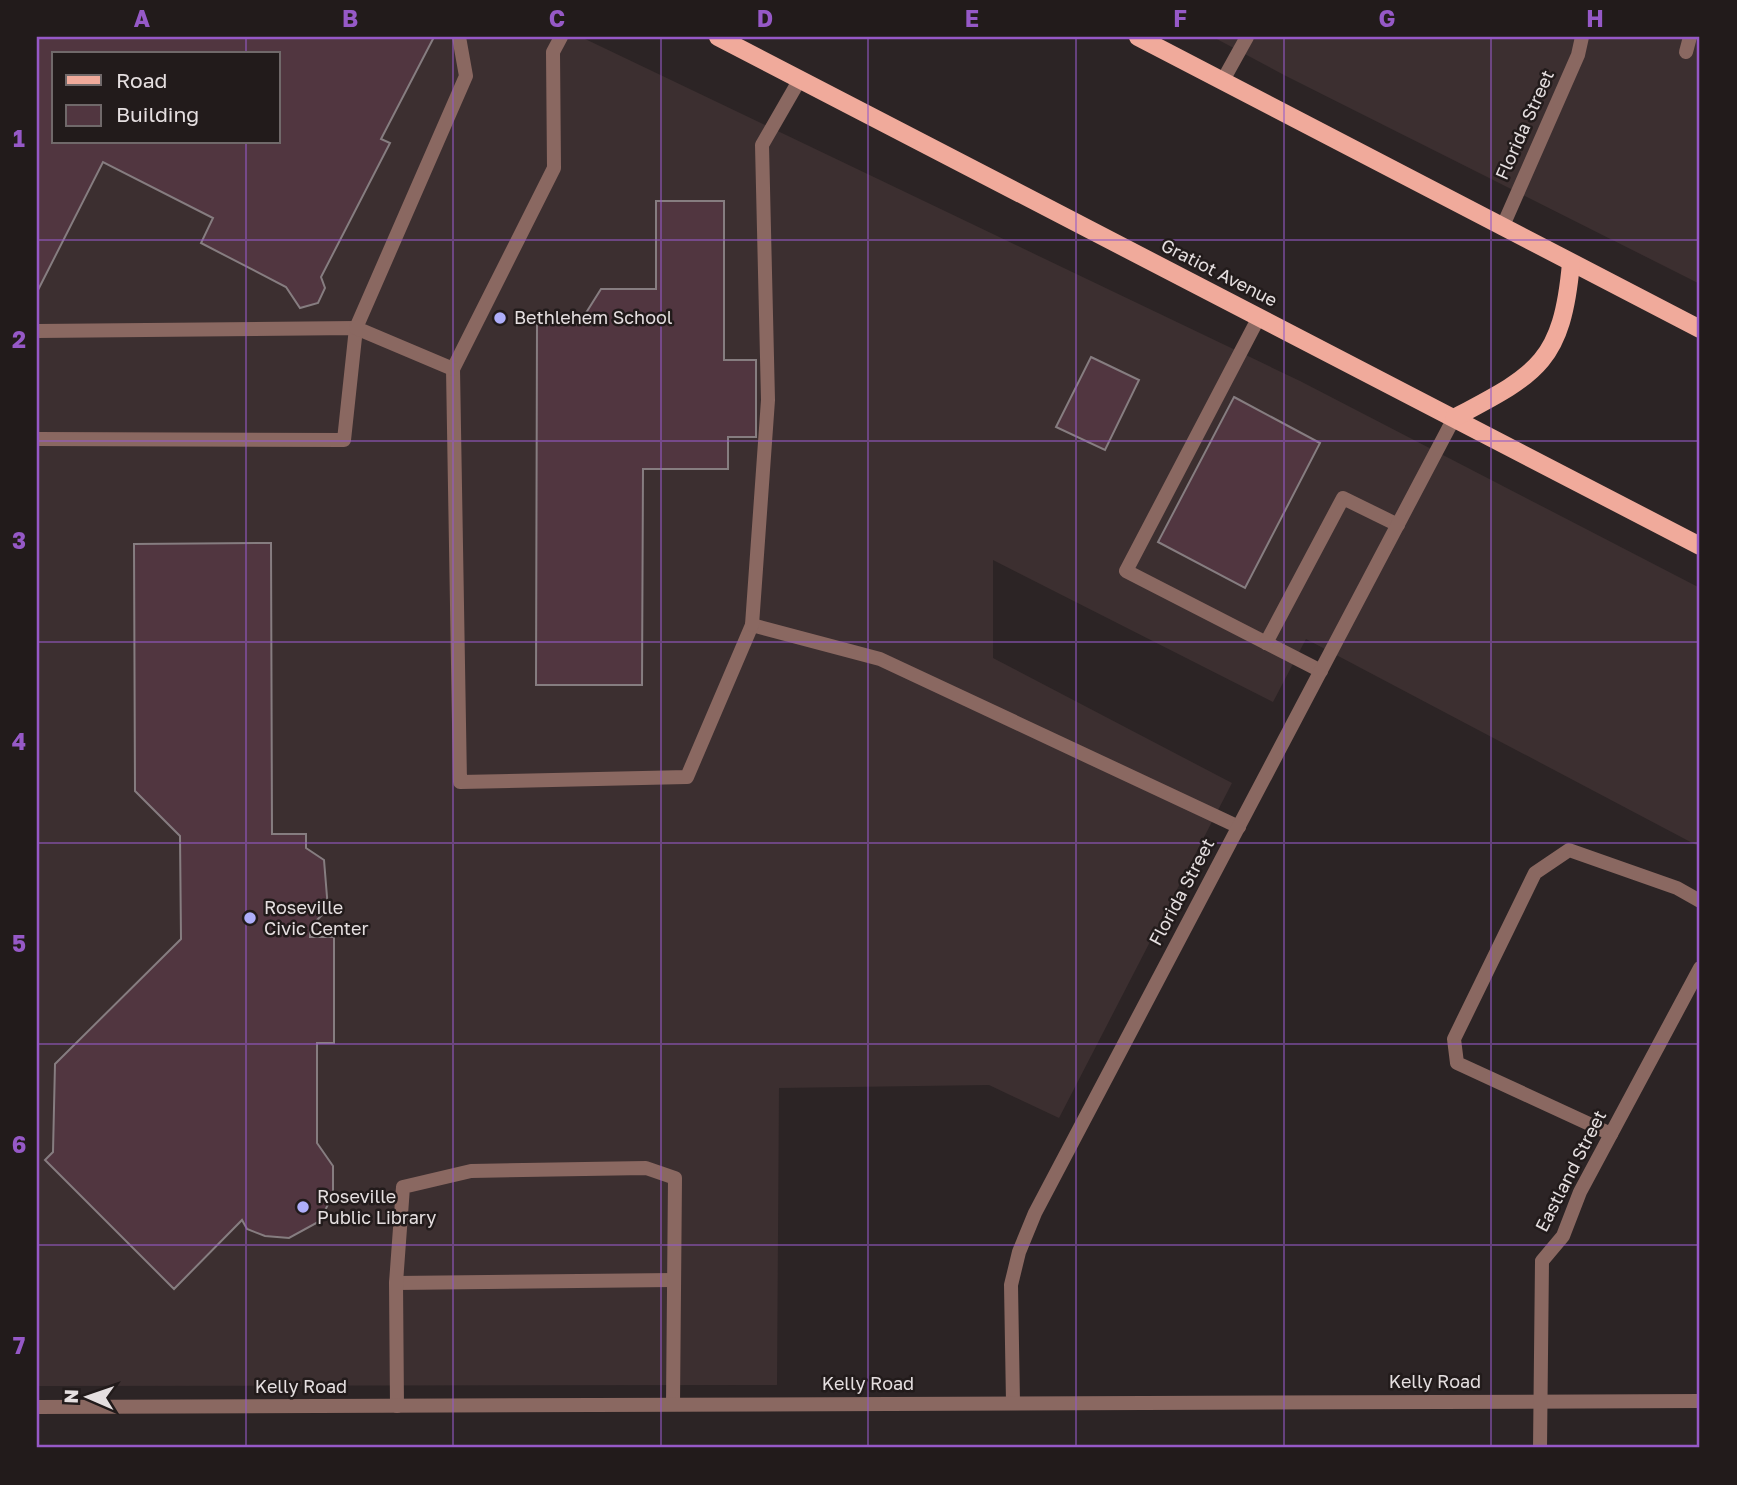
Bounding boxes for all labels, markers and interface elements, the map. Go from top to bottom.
text: A [134,4,151,32]
text: B [342,4,358,32]
text: C [549,4,565,32]
text: D [757,4,773,32]
text: E [965,4,979,32]
text: F [1173,4,1187,32]
text: G [1379,4,1395,32]
text: H [1586,4,1604,32]
legend [52,52,280,144]
street label: Florida Street [1490,66,1558,183]
text: Road [116,67,167,93]
text: Building [116,101,199,127]
text: 1 [13,124,25,152]
street label: Gratiot Avenue [1158,233,1281,311]
place label: Bethlehem School [514,306,673,328]
marker: Bethlehem School [492,310,508,326]
text: 2 [12,325,26,353]
text: 3 [12,526,26,554]
text: 4 [12,727,26,755]
street label: Florida Street [1144,834,1219,949]
place label: Roseville Civic Center [264,896,369,939]
marker: Roseville Civic Center [242,910,258,926]
text: 5 [12,929,26,957]
street label: Eastland Street [1530,1106,1610,1235]
text: 6 [12,1130,26,1158]
place label: Roseville Public Library [317,1185,436,1228]
marker: Roseville Public Library [295,1199,311,1215]
text: 7 [13,1331,25,1359]
north arrow [52,1362,122,1432]
street label: Kelly Road [1389,1370,1481,1392]
street label: Kelly Road [822,1372,914,1394]
street label: Kelly Road [255,1375,347,1397]
text: N [59,1389,82,1404]

